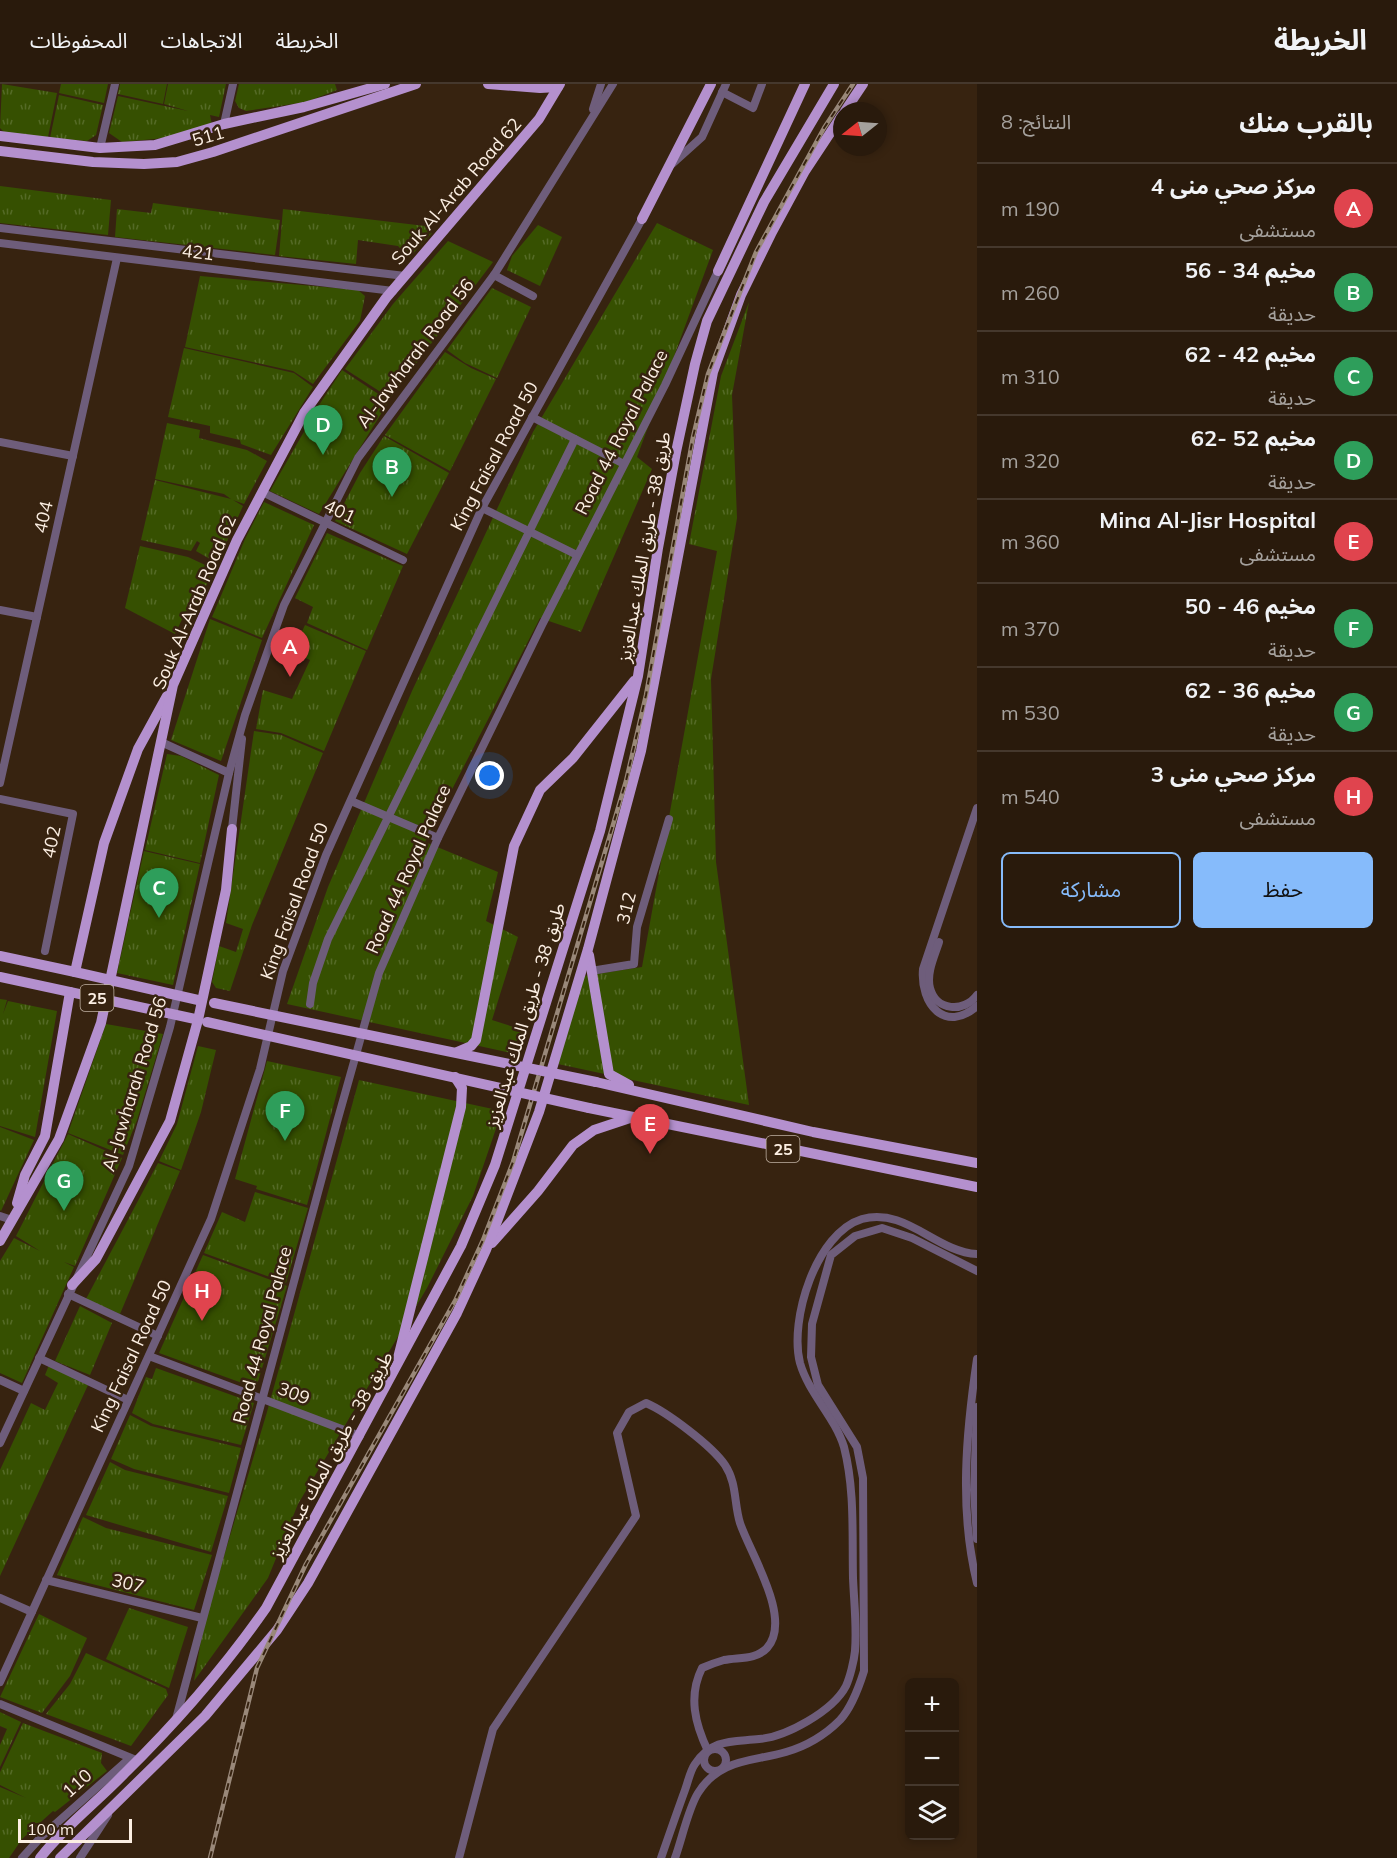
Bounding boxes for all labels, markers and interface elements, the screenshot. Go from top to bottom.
text: الخريطة [1274,22,1367,57]
text: المحفوظات [30,27,127,53]
text: الاتجاهات [160,27,242,53]
text: الخريطة [275,27,338,53]
north arrow [833,102,887,156]
text: بالقرب منك [1239,106,1373,139]
text: النتائج: 8 [1001,109,1071,134]
street label: Souk Al-Arab Road 62 [386,113,526,269]
street label: 511 [189,120,227,152]
text: مركز صحي منى 4 [1151,172,1316,200]
text: 190 m [1001,196,1060,221]
text: A [1346,196,1361,221]
text: مستشفى [1239,217,1316,242]
street label: 421 [181,239,215,265]
text: مخيم 34 - 56 [1185,256,1316,284]
street label: Al-Jawharah Road 56 [351,274,479,432]
text: 260 m [1001,280,1060,305]
text: B [1347,280,1360,305]
text: حديقة [1268,301,1316,326]
text: مخيم 42 - 62 [1185,340,1316,368]
street label: Road 44 Royal Palace [569,346,673,518]
text: 310 m [1001,364,1060,389]
text: C [1347,364,1360,389]
street label: King Faisal Road 50 [445,377,543,535]
text: حديقة [1268,385,1316,410]
pin: D [304,406,342,455]
text: مخيم 52 -62 [1191,424,1316,452]
street label: طريق 38 - طريق الملك عبدالعزيز [612,430,676,665]
pin: B [372,448,412,497]
text: 320 m [1001,448,1060,473]
text: D [1346,448,1361,473]
text: حديقة [1268,469,1316,494]
street label: 401 [320,494,360,528]
street label: 404 [28,498,58,535]
text: Mina Al-Jisr Hospital [1099,506,1316,534]
street label: Souk Al-Arab Road 62 [147,511,241,693]
text: 360 m [1001,529,1060,554]
text: E [1348,529,1359,554]
text: مستشفى [1239,541,1316,566]
text: مخيم 46 - 50 [1185,592,1316,620]
text: 370 m [1001,616,1060,641]
text: F [1348,616,1359,641]
pin: A [270,628,310,677]
text: حديقة [1268,637,1316,662]
text: مخيم 36 - 62 [1185,676,1316,704]
text: 530 m [1001,700,1060,725]
text: G [1346,700,1361,725]
text: حديقة [1268,721,1316,746]
text: مركز صحي منى 3 [1151,760,1316,788]
your location [475,761,504,790]
street label: Road 44 Royal Palace [360,781,456,957]
text: 540 m [1001,784,1060,809]
text: H [1346,784,1361,809]
text: مستشفى [1239,805,1316,830]
street label: King Faisal Road 50 [255,819,333,983]
street label: 402 [36,824,66,860]
button: مشاركة [1001,852,1181,928]
button: حفظ [1193,852,1373,928]
pin: C [140,868,178,918]
street label: 312 [611,889,641,927]
street label: طريق 38 - طريق الملك عبدالعزيز [480,900,570,1131]
road number: 25 [80,985,114,1011]
street label: Al-Jawharah Road 56 [97,994,171,1174]
pin: F [266,1092,304,1141]
pin: E [630,1104,670,1154]
road number: 25 [766,1136,800,1162]
pin: G [44,1162,84,1211]
street label: Road 44 Royal Palace [227,1244,297,1426]
pin: H [182,1272,222,1321]
street label: King Faisal Road 50 [86,1276,176,1436]
street label: طريق 38 - طريق الملك عبدالعزيز [264,1347,398,1564]
street label: 309 [275,1376,313,1410]
street label: 307 [109,1568,147,1598]
map controls [905,1678,959,1840]
button: + [905,1678,959,1732]
button: − [905,1732,959,1786]
street label: 110 [57,1764,97,1802]
button: layers [905,1786,959,1840]
scale bar [18,1816,132,1844]
text: 100 m [27,1819,74,1839]

